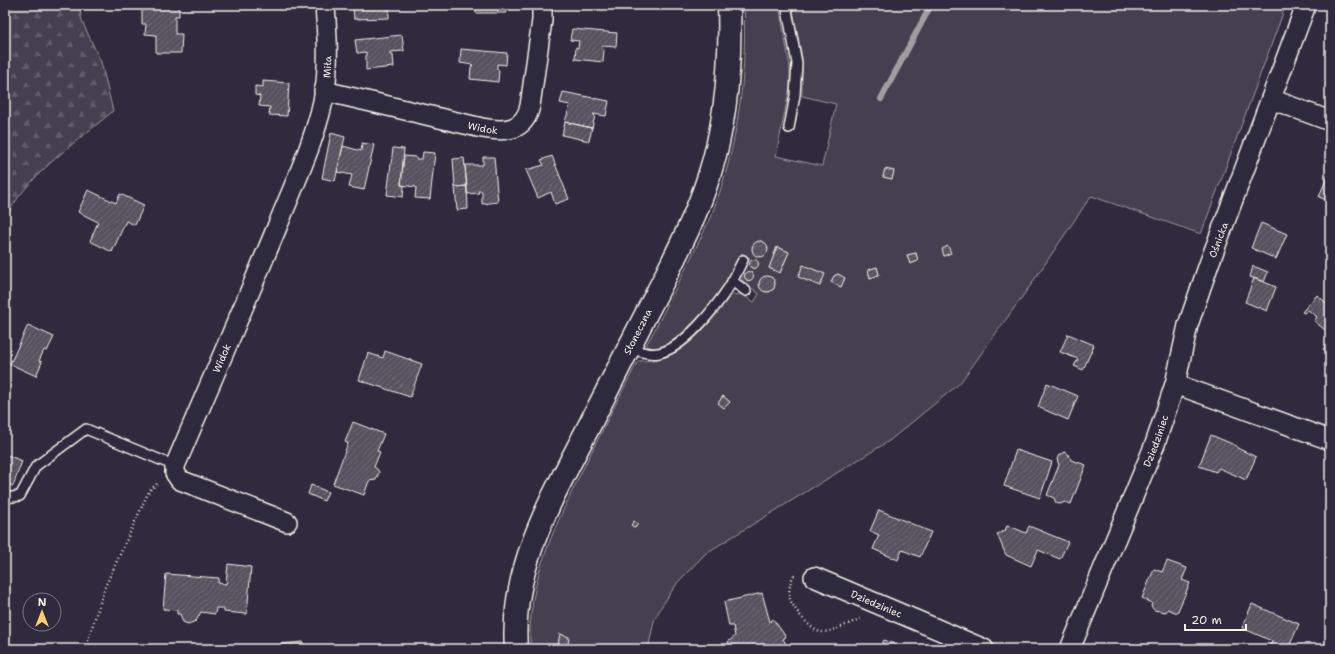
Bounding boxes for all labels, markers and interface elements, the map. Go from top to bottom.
street label: Miła [320,55,334,78]
street label: Widok [466,119,499,137]
street label: Ośnicka [1206,220,1231,260]
street label: Słoneczna [620,306,655,357]
street label: Widok [210,342,234,375]
street label: Dziedziniec [1140,413,1171,469]
street label: Dziedziniec [849,587,904,621]
north arrow [22,592,62,632]
text: N [38,595,47,610]
scale bar [1185,606,1246,632]
text: 20 m [1191,612,1222,628]

